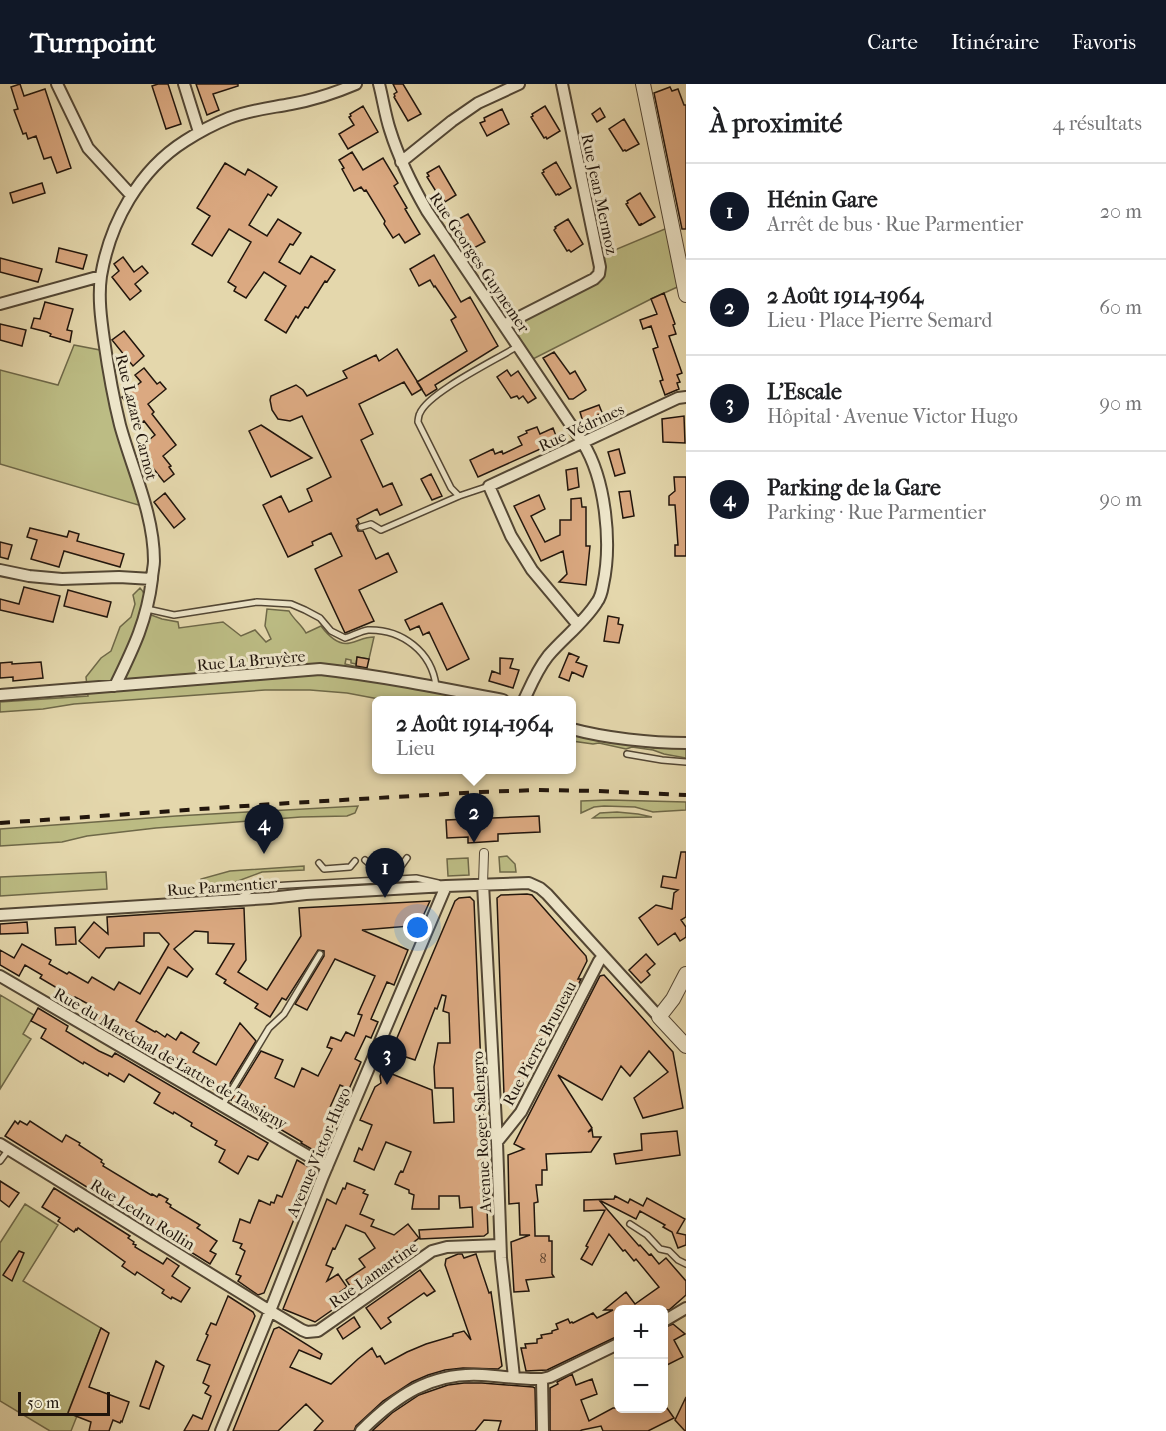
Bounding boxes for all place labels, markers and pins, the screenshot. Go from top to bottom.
pin: 2 [454,794,494,843]
pin: 4 [244,804,284,854]
pin: 1 [366,848,404,898]
pin: 3 [368,1036,406,1085]

